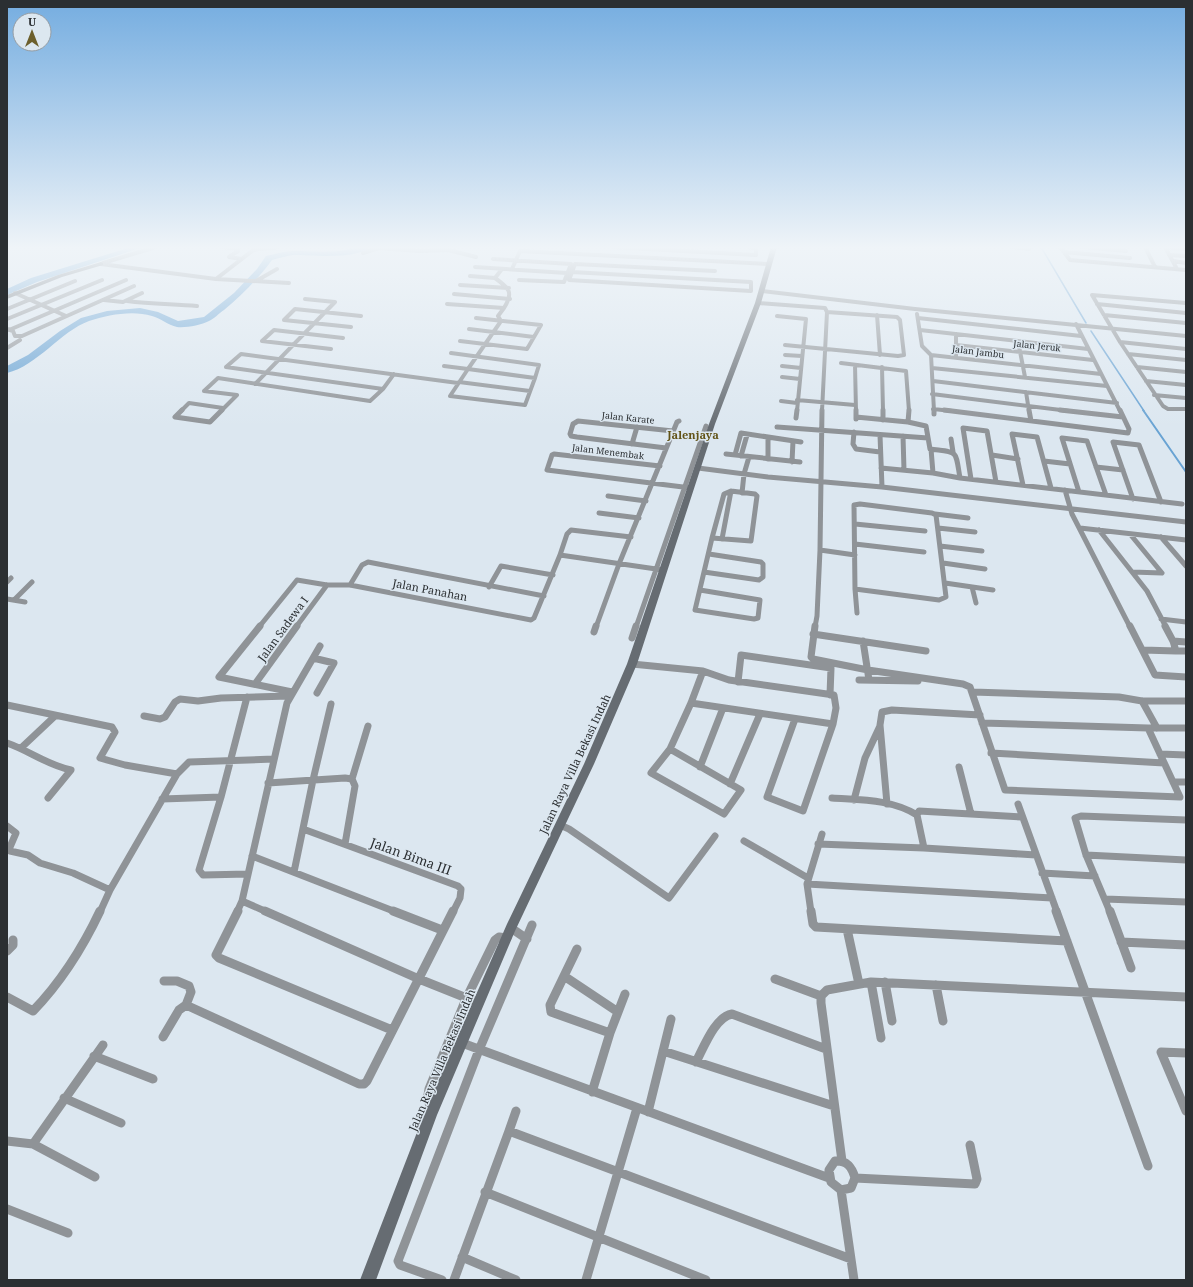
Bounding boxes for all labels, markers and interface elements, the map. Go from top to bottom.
north arrow [12,12,52,52]
text: U [28,14,37,29]
street label: Jalan Jeruk [1012,336,1062,355]
street label: Jalan Jambu [950,342,1005,361]
street label: Jalan Karate [600,408,655,427]
district label: Jalenjaya [666,427,719,442]
street label: Jalan Menembak [570,441,646,462]
street label: Jalan Panahan [390,575,469,604]
street label: Jalan Sadewa I [253,593,311,665]
street label: Jalan Raya Villa Bekasi Indah [535,691,614,837]
street label: Jalan Bima III [367,833,454,879]
street label: Jalan Raya Villa Bekasi Indah [404,986,478,1134]

